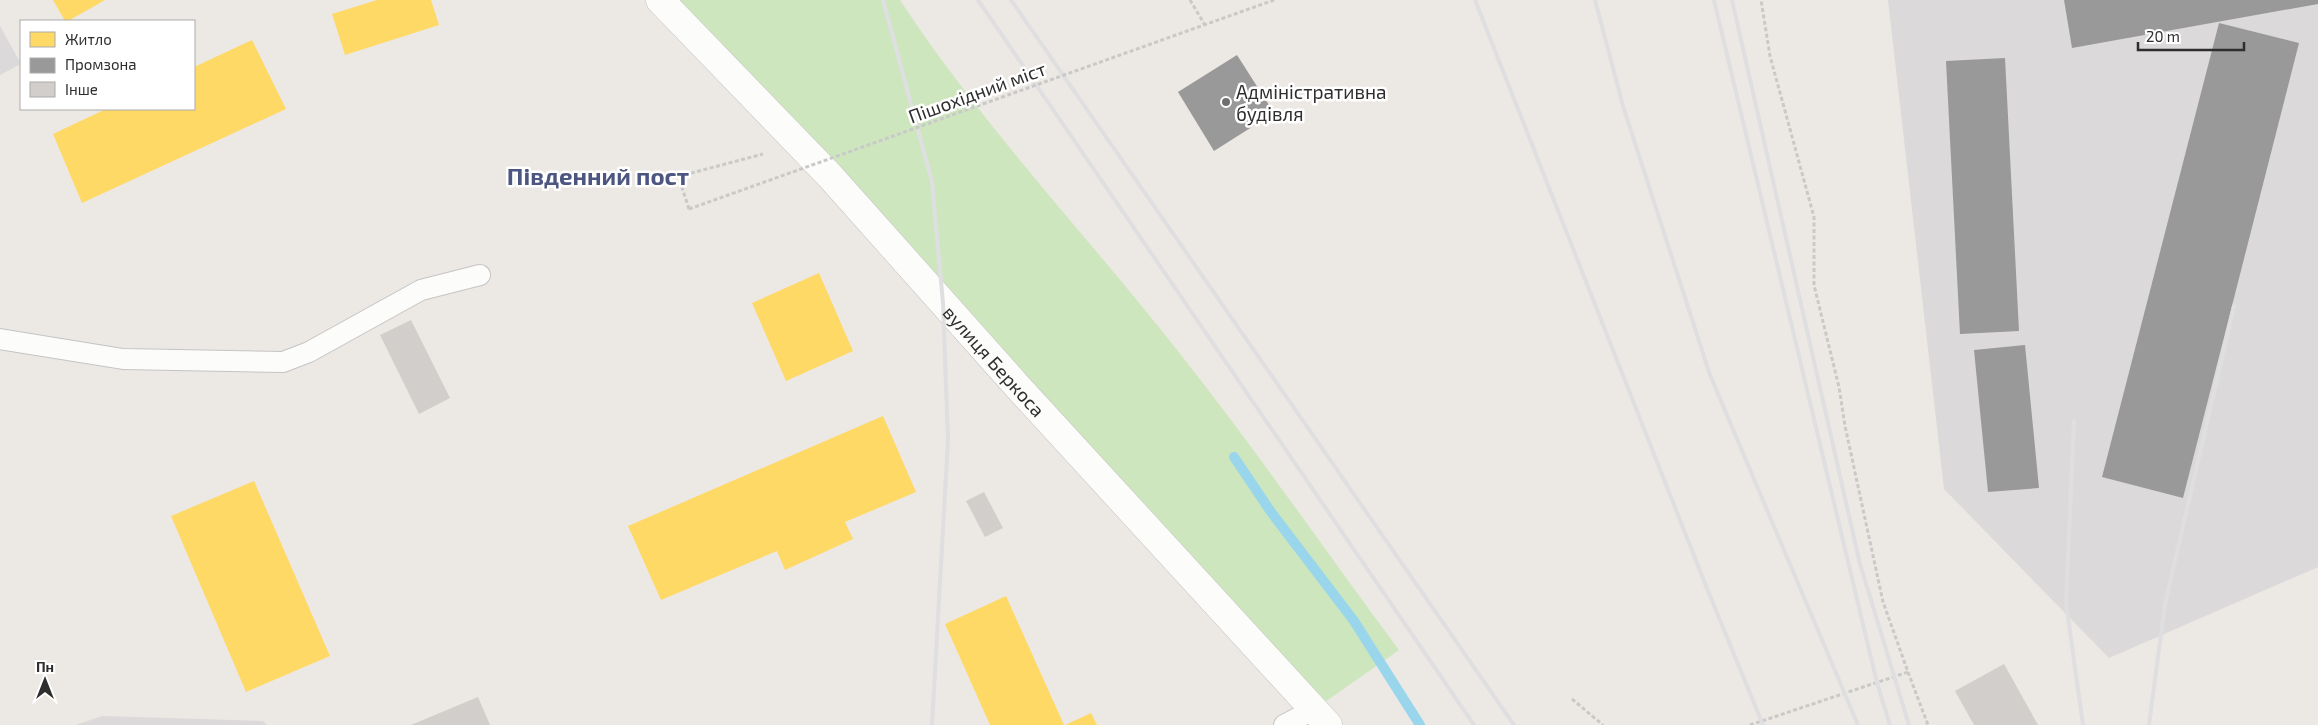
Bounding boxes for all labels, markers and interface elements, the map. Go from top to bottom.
legend [20,20,195,110]
scale bar [2138,20,2244,52]
text: 20 m [2146,27,2180,45]
text: Житло [65,30,112,48]
text: Промзона [65,55,137,73]
street label: Пішохідний міст [905,56,1049,128]
text: Інше [65,80,98,98]
place label: Адміністративна будівля [1236,80,1387,126]
marker: Адміністративна будівля [1220,96,1232,108]
district label: Південний пост [507,161,689,190]
street label: вулиця Беркоса [939,300,1050,421]
north arrow [20,655,70,705]
text: Пн [36,658,54,675]

